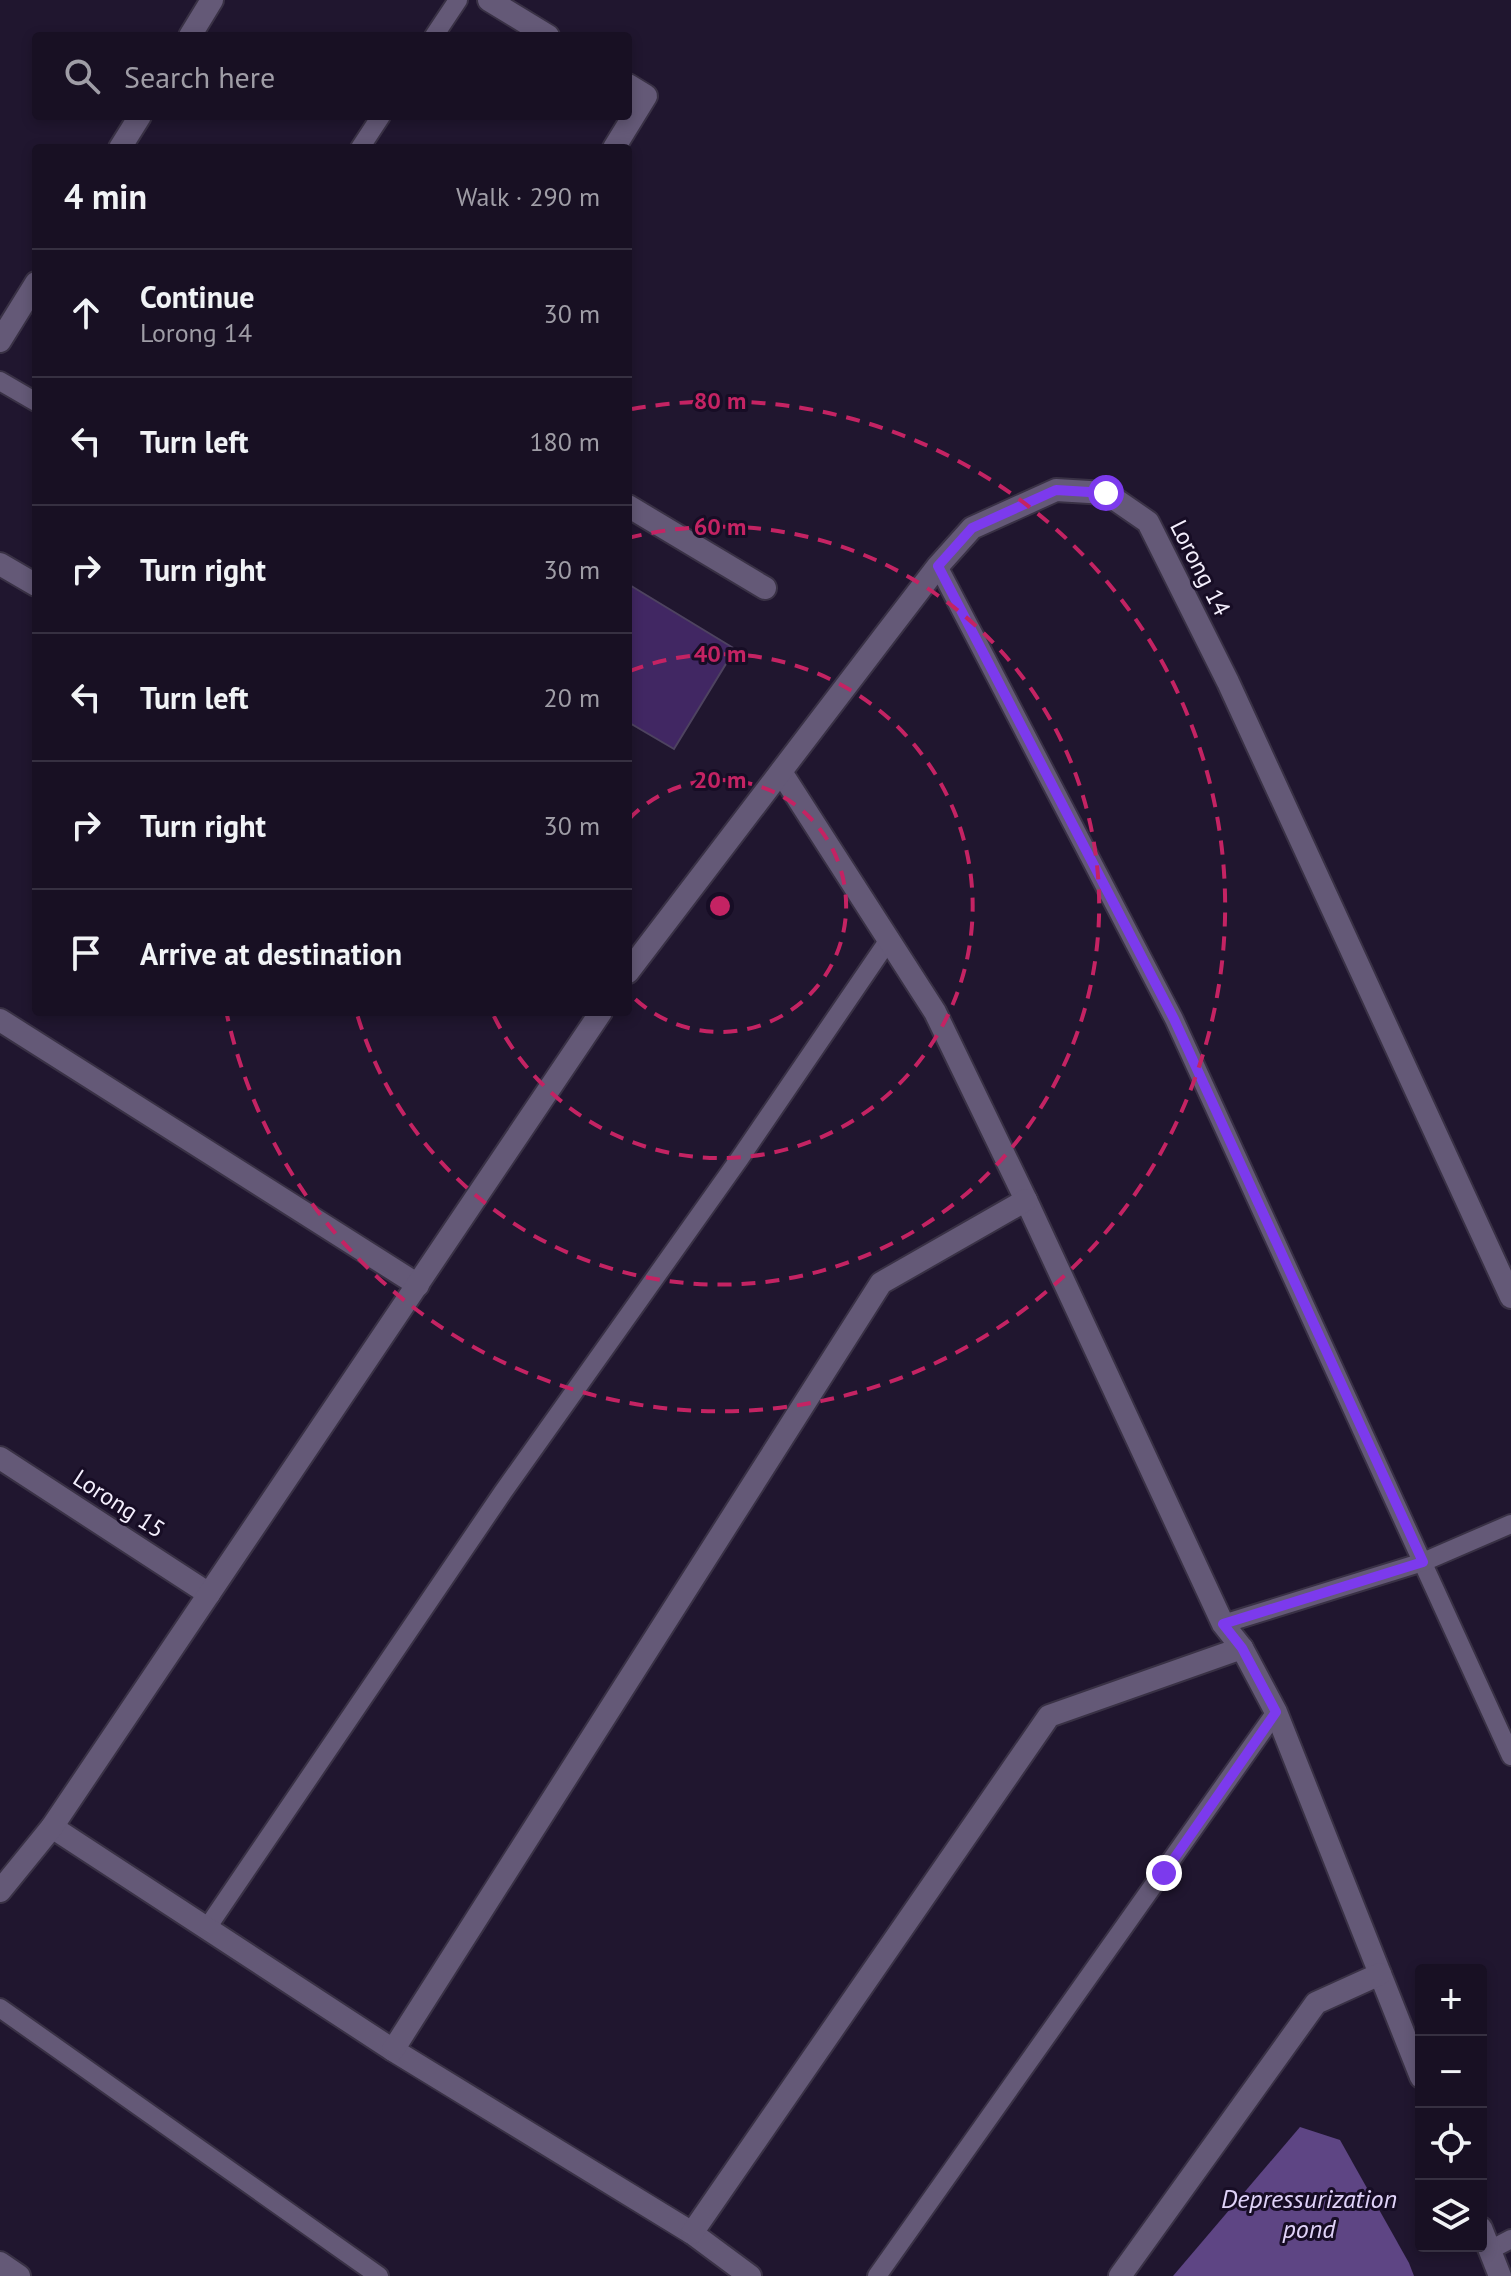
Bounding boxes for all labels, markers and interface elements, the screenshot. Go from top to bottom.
search box [32,32,632,120]
icon: search [60,54,104,98]
text: Search here [124,57,275,96]
text: 4 min [64,174,147,218]
text: Walk · 290 m [456,180,600,213]
text: Continue [140,277,254,316]
icon: ahead [64,291,108,335]
text: 30 m [544,297,600,330]
text: Lorong 14 [140,316,252,349]
text: 80 m [694,385,746,416]
icon: left [64,419,108,463]
text: Turn left [140,422,248,461]
text: 180 m [529,425,600,458]
route start [1088,475,1124,511]
text: 60 m [694,511,746,542]
street label: Lorong 14 [1163,515,1238,621]
icon: right [64,547,108,591]
text: Turn right [140,550,266,589]
text: 30 m [544,553,600,586]
text: 40 m [694,638,746,669]
icon: left [64,675,108,719]
text: Turn left [140,678,248,717]
text: 20 m [544,681,600,714]
text: 20 m [694,764,746,795]
icon: right [64,803,108,847]
text: Turn right [140,806,266,845]
text: 30 m [544,809,600,842]
centre of rings [706,892,734,920]
icon: arrive [64,931,108,975]
text: Arrive at destination [140,934,402,973]
street label: Lorong 15 [67,1462,171,1545]
route end [1146,1855,1182,1891]
map controls [1415,1964,1487,2252]
button: + [1415,1964,1487,2036]
button: − [1415,2036,1487,2108]
button: locate [1415,2108,1487,2180]
button: layers [1415,2180,1487,2252]
water label: Depressurization pond [1221,2182,1397,2245]

